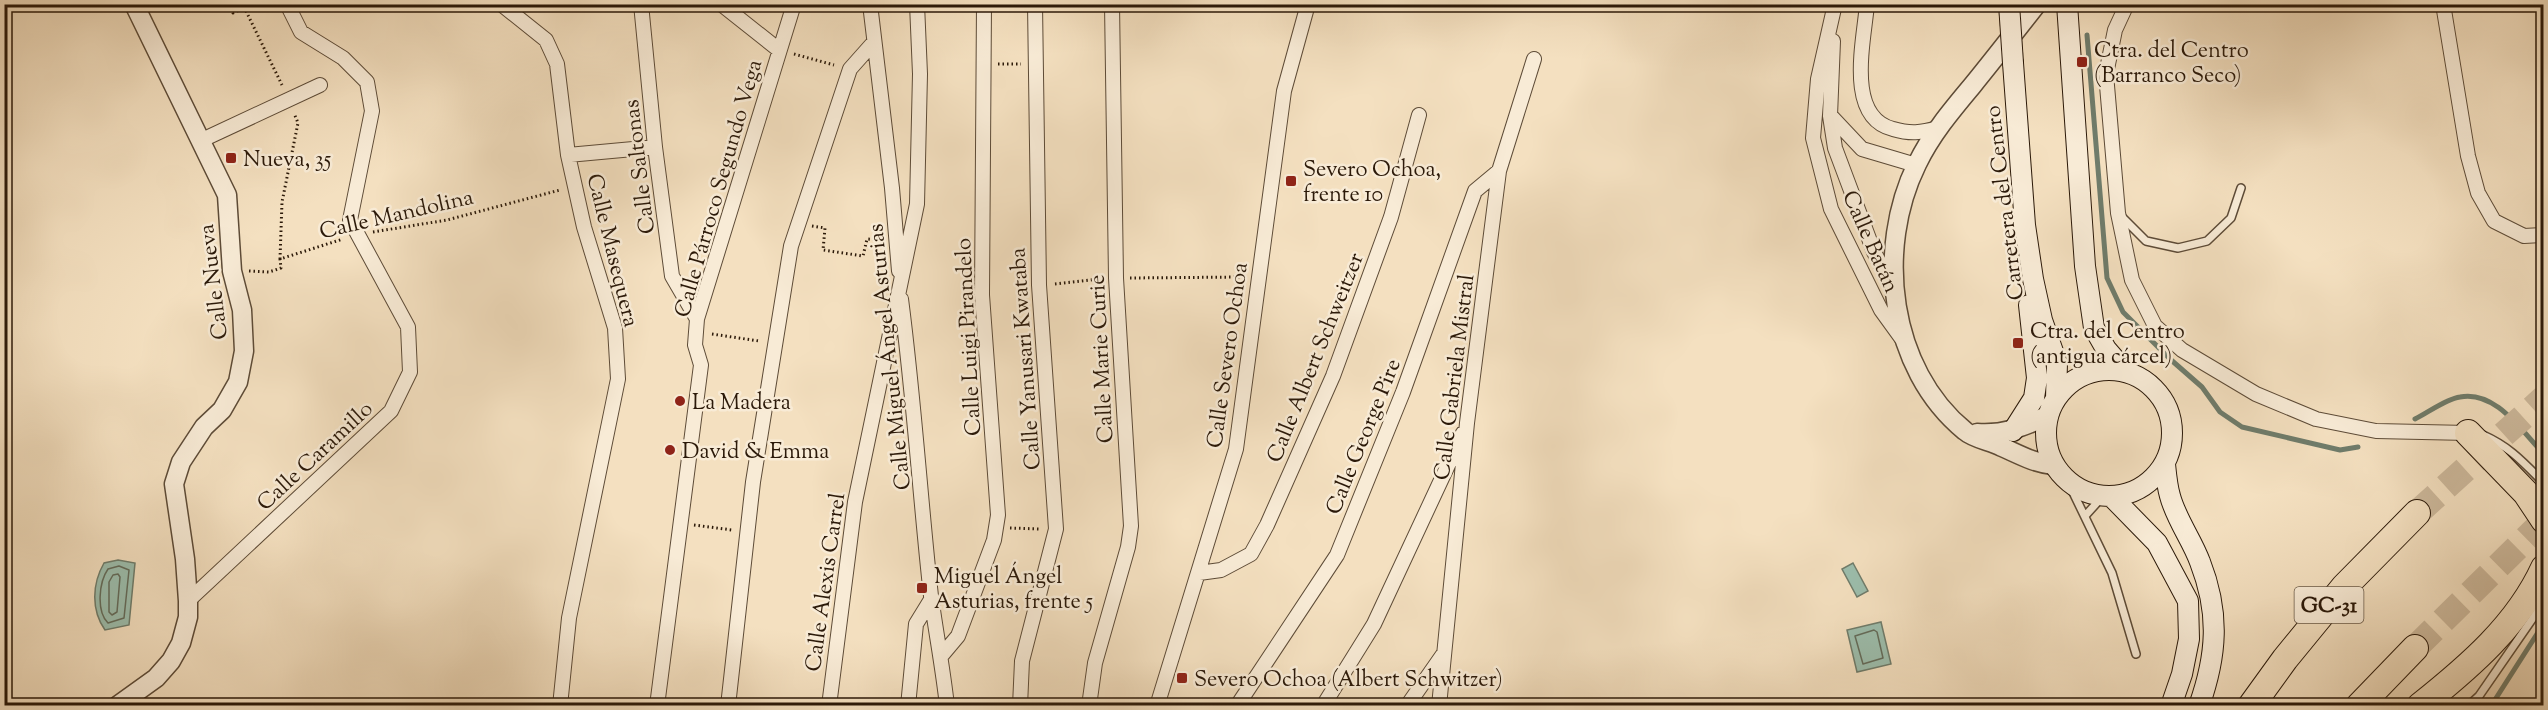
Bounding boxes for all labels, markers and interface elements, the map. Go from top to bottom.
place label: Ctra. del Centro (Barranco Seco) [2094,36,2249,93]
marker: Ctra. del Centro (Barranco Seco) [2075,55,2089,69]
street label: Calle Párroco Segundo Vega [668,56,772,322]
street label: Calle Saltonas [617,98,665,236]
street label: Carretera del Centro [1978,103,2034,302]
place label: Nueva, 35 [243,145,332,177]
marker: Nueva, 35 [224,151,238,165]
place label: Severo Ochoa, frente 10 [1303,155,1441,212]
street label: Calle Masequera [577,171,646,331]
marker: Severo Ochoa, frente 10 [1284,174,1298,188]
street label: Calle Mandolina [316,183,477,249]
street label: Calle Batán [1832,186,1906,299]
street label: Calle Nueva [192,222,238,341]
street label: Calle Miguel Ángel Asturias [860,222,921,491]
street label: Calle Luigi Pirandelo [949,237,991,437]
street label: Calle Yanusari Kwataba [1003,247,1051,471]
street label: Calle Albert Schweitzer [1260,248,1374,468]
street label: Calle Severo Ochoa [1200,261,1258,450]
street label: Calle Gabriela Mistral [1427,273,1484,482]
street label: Calle Marie Curie [1083,274,1123,444]
place label: Ctra. del Centro (antigua cárcel) [2030,317,2185,374]
marker: Ctra. del Centro (antigua cárcel) [2011,336,2025,350]
street label: Calle George Pire [1319,354,1411,520]
place label: La Madera [692,388,791,420]
marker: La Madera [673,394,687,408]
street label: Calle Caramillo [251,395,381,520]
place label: David & Emma [682,437,829,469]
marker: David & Emma [663,443,677,457]
street label: Calle Alexis Carrel [799,491,855,674]
place label: Miguel Ángel Asturias, frente 5 [934,561,1094,619]
marker: Miguel Ángel Asturias, frente 5 [915,581,929,595]
road number: GC-31 [2294,587,2364,623]
place label: Severo Ochoa (Albert Schwitzer) [1194,665,1503,697]
marker: Severo Ochoa (Albert Schwitzer) [1175,671,1189,685]

